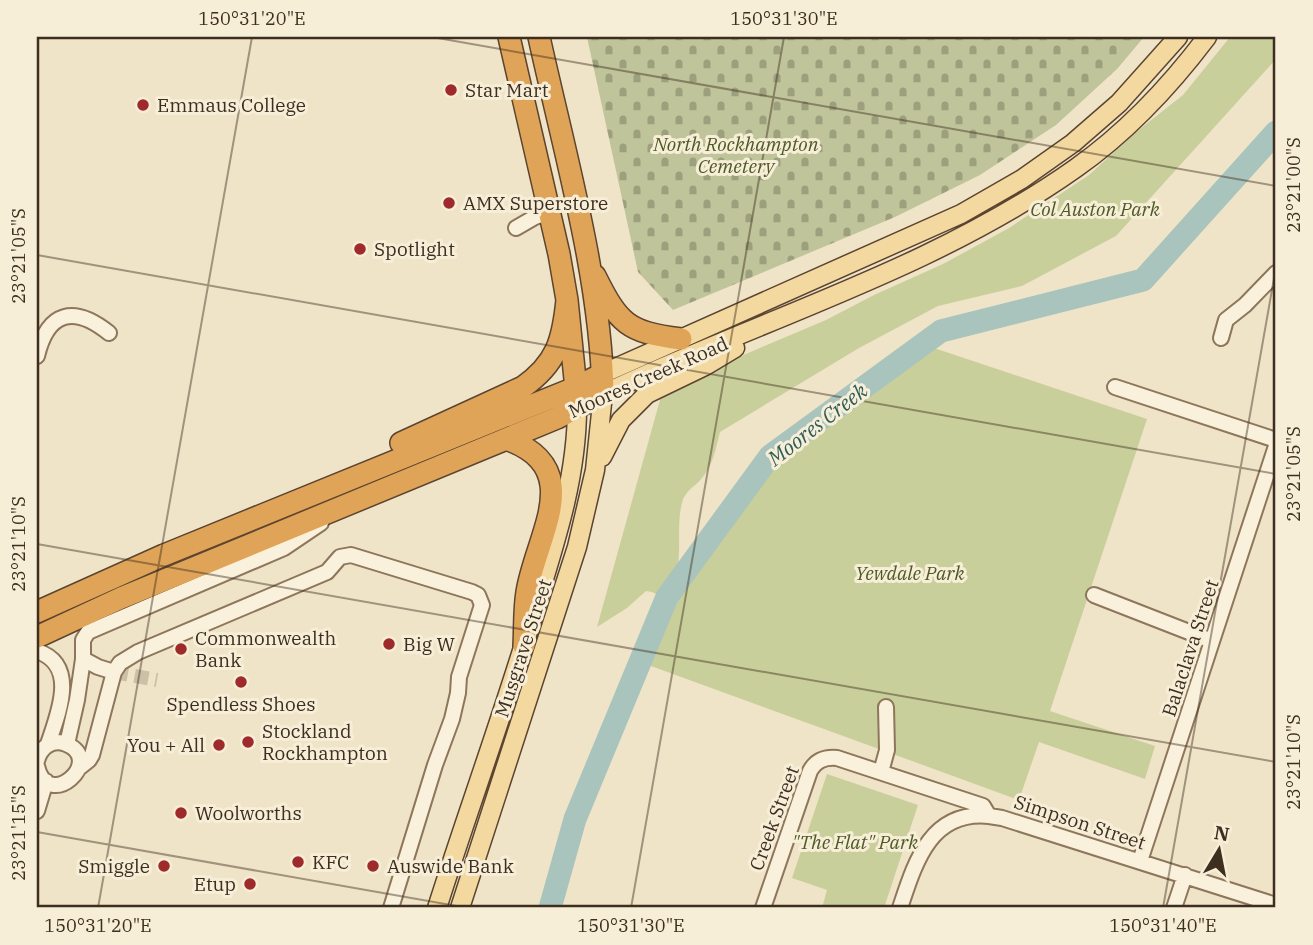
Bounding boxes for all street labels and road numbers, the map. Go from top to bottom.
street label: Moores Creek Road [564,331,732,423]
street label: Musgrave Street [489,575,557,720]
street label: Balaclava Street [1157,576,1224,720]
street label: Creek Street [744,762,804,874]
street label: Simpson Street [1011,789,1149,855]

